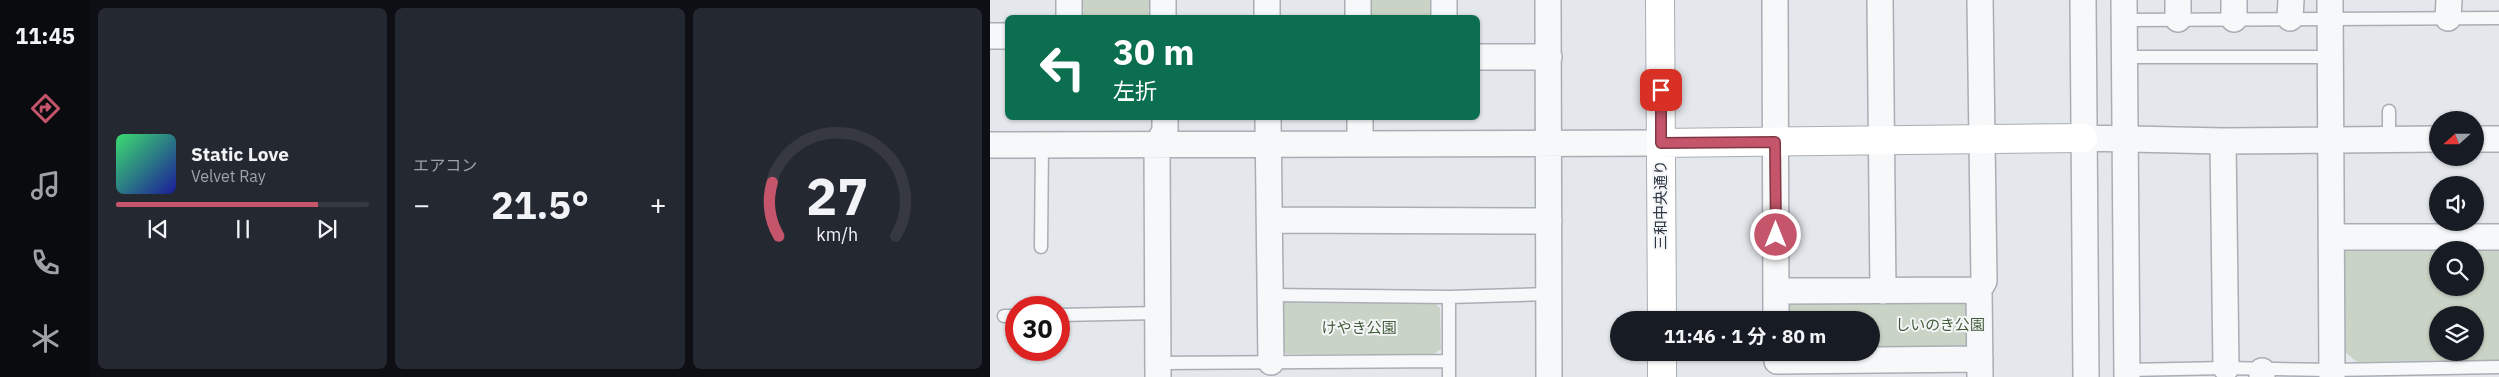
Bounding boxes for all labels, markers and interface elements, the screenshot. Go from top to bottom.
text: 11:45 [15,21,75,50]
text: 30 m [1113,29,1195,75]
icon: left [1030,35,1095,100]
pin [1640,69,1682,111]
text: 左折 [1113,76,1157,105]
icon: arrive [1647,76,1675,104]
icon: directions [28,91,63,126]
north arrow [2429,111,2484,166]
map controls [2429,111,2484,361]
text: Static Love [191,142,289,166]
text: エアコン [413,155,477,175]
street label: 三和中央通り [1651,160,1670,250]
text: 27 [806,162,869,229]
text: Velvet Ray [191,166,266,186]
icon: music [28,168,63,203]
button: sound [2429,176,2484,231]
text: 21.5° [491,180,589,229]
text: − [413,186,430,223]
text: + [650,186,667,223]
position arrow [1749,208,1801,260]
icon: previous [144,215,172,243]
icon: pause [229,215,257,243]
icon: next [313,215,341,243]
text: km/h [816,223,858,246]
button: search [2429,241,2484,296]
icon: phone [28,245,63,280]
speed limit sign: 30 [1005,296,1070,361]
button: layers [2429,306,2484,361]
park label: しいのき公園 [1895,315,1985,334]
park label: けやき公園 [1321,318,1397,337]
icon: climate [28,321,63,356]
text: 11:46 · 1 分 · 80 m [1664,324,1826,348]

